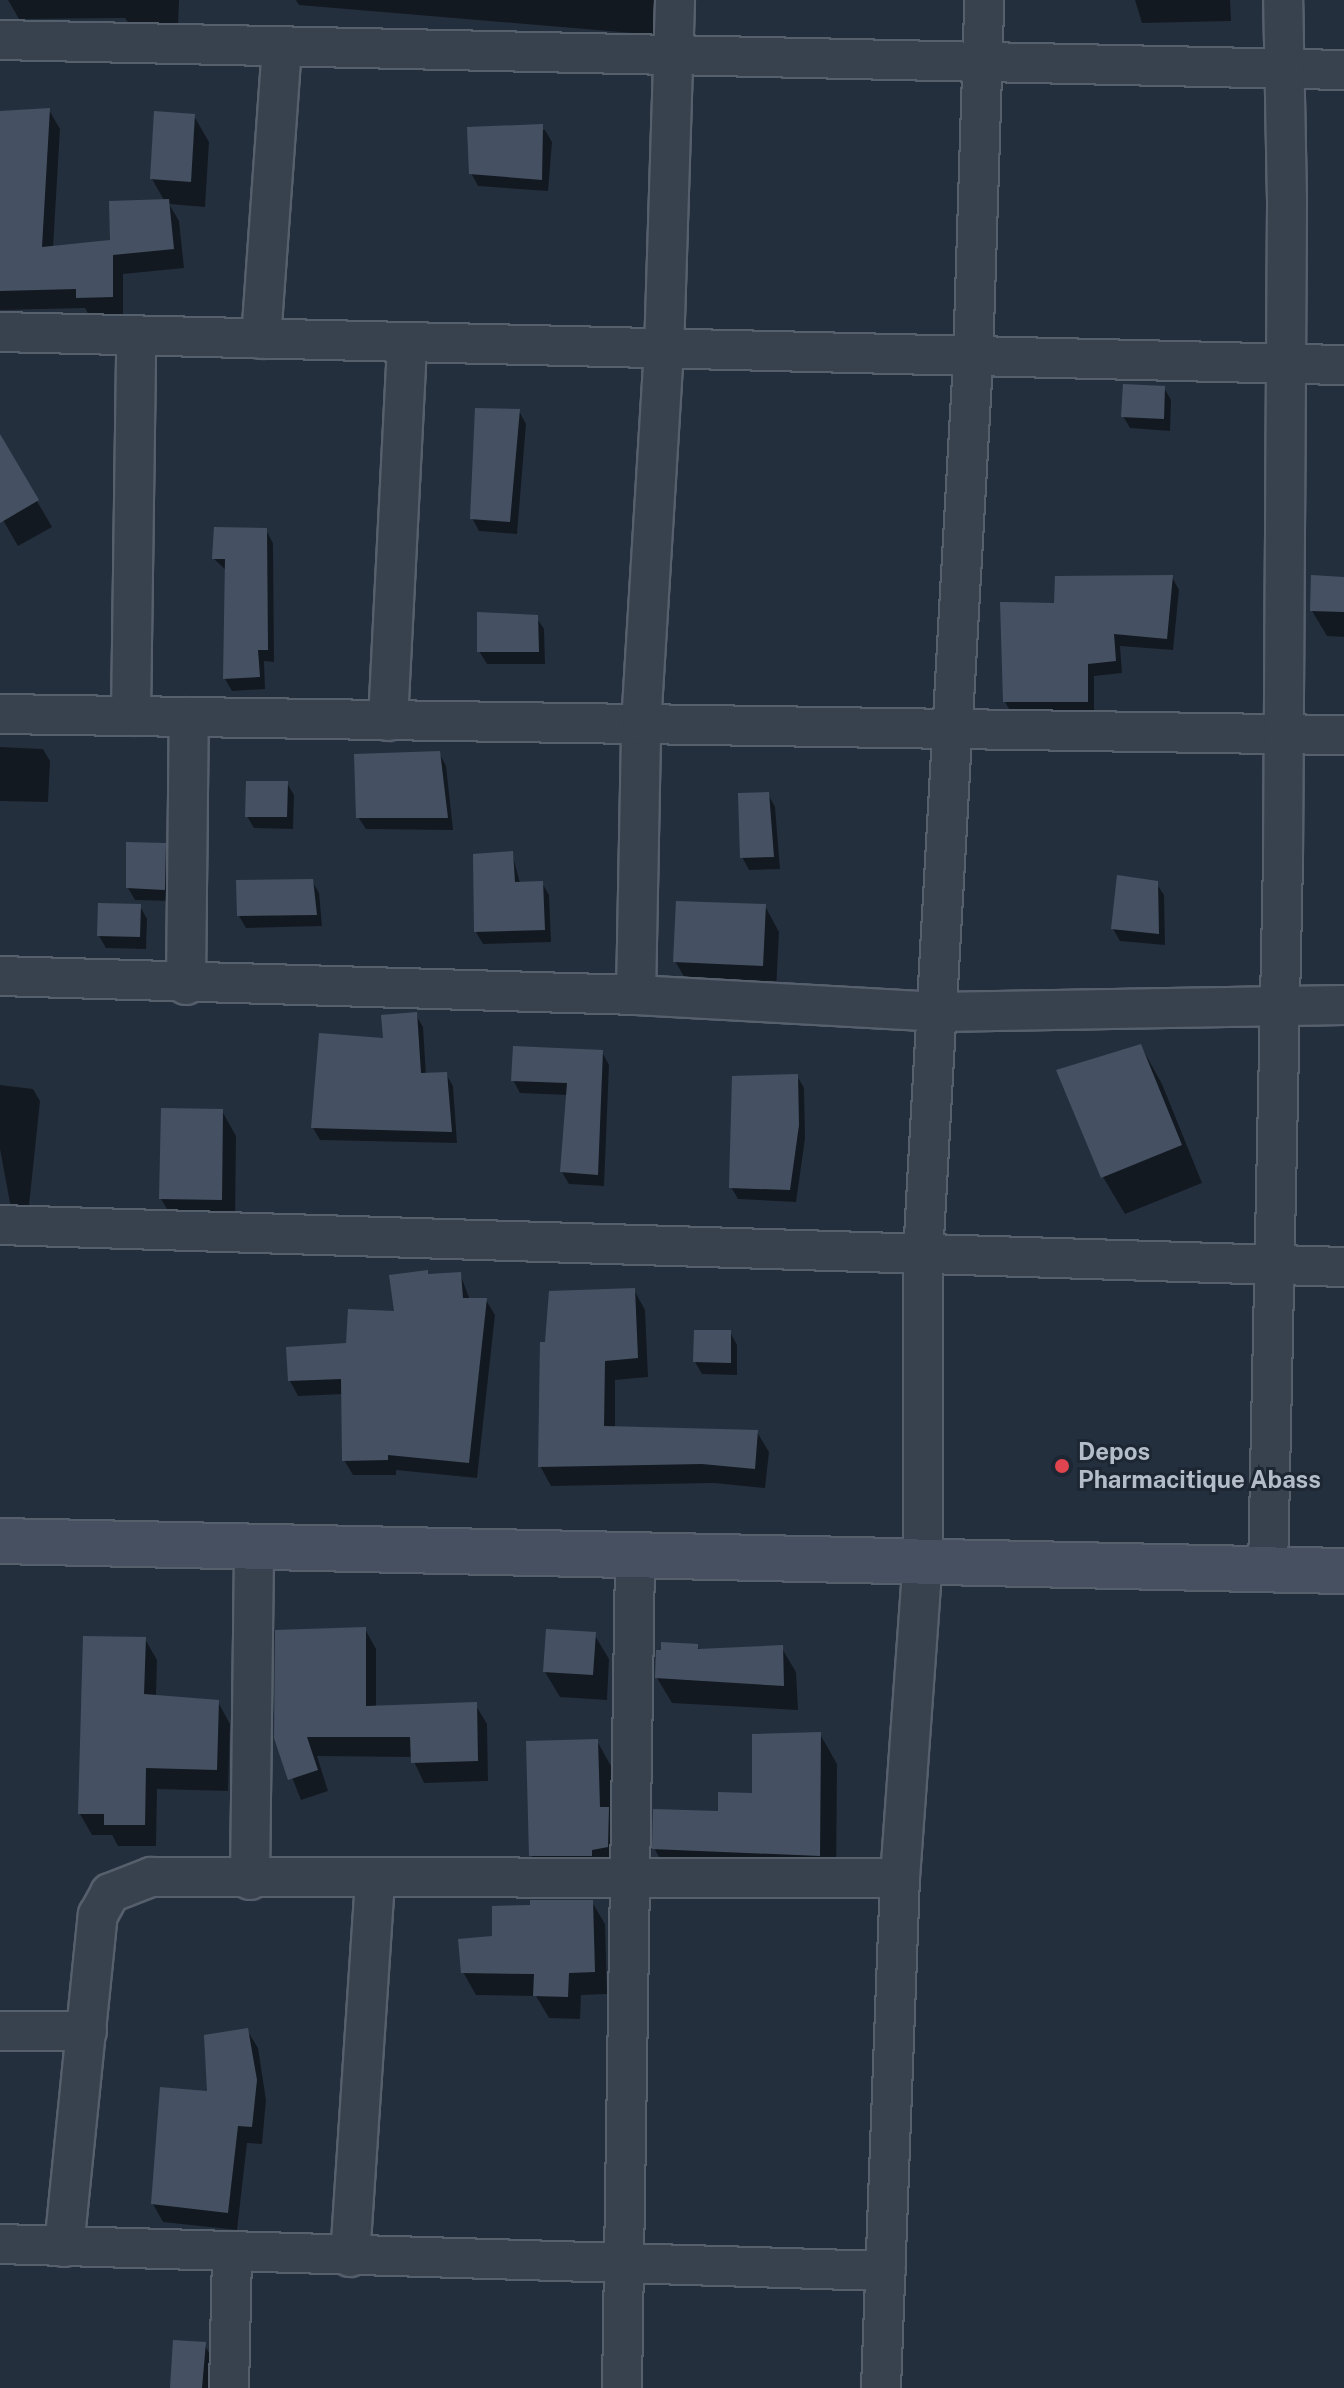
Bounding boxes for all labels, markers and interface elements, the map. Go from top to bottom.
place label: Depos Pharmacitique Abass [1078,1438,1321,1494]
marker: Depos Pharmacitique Abass [1053,1457,1071,1475]

